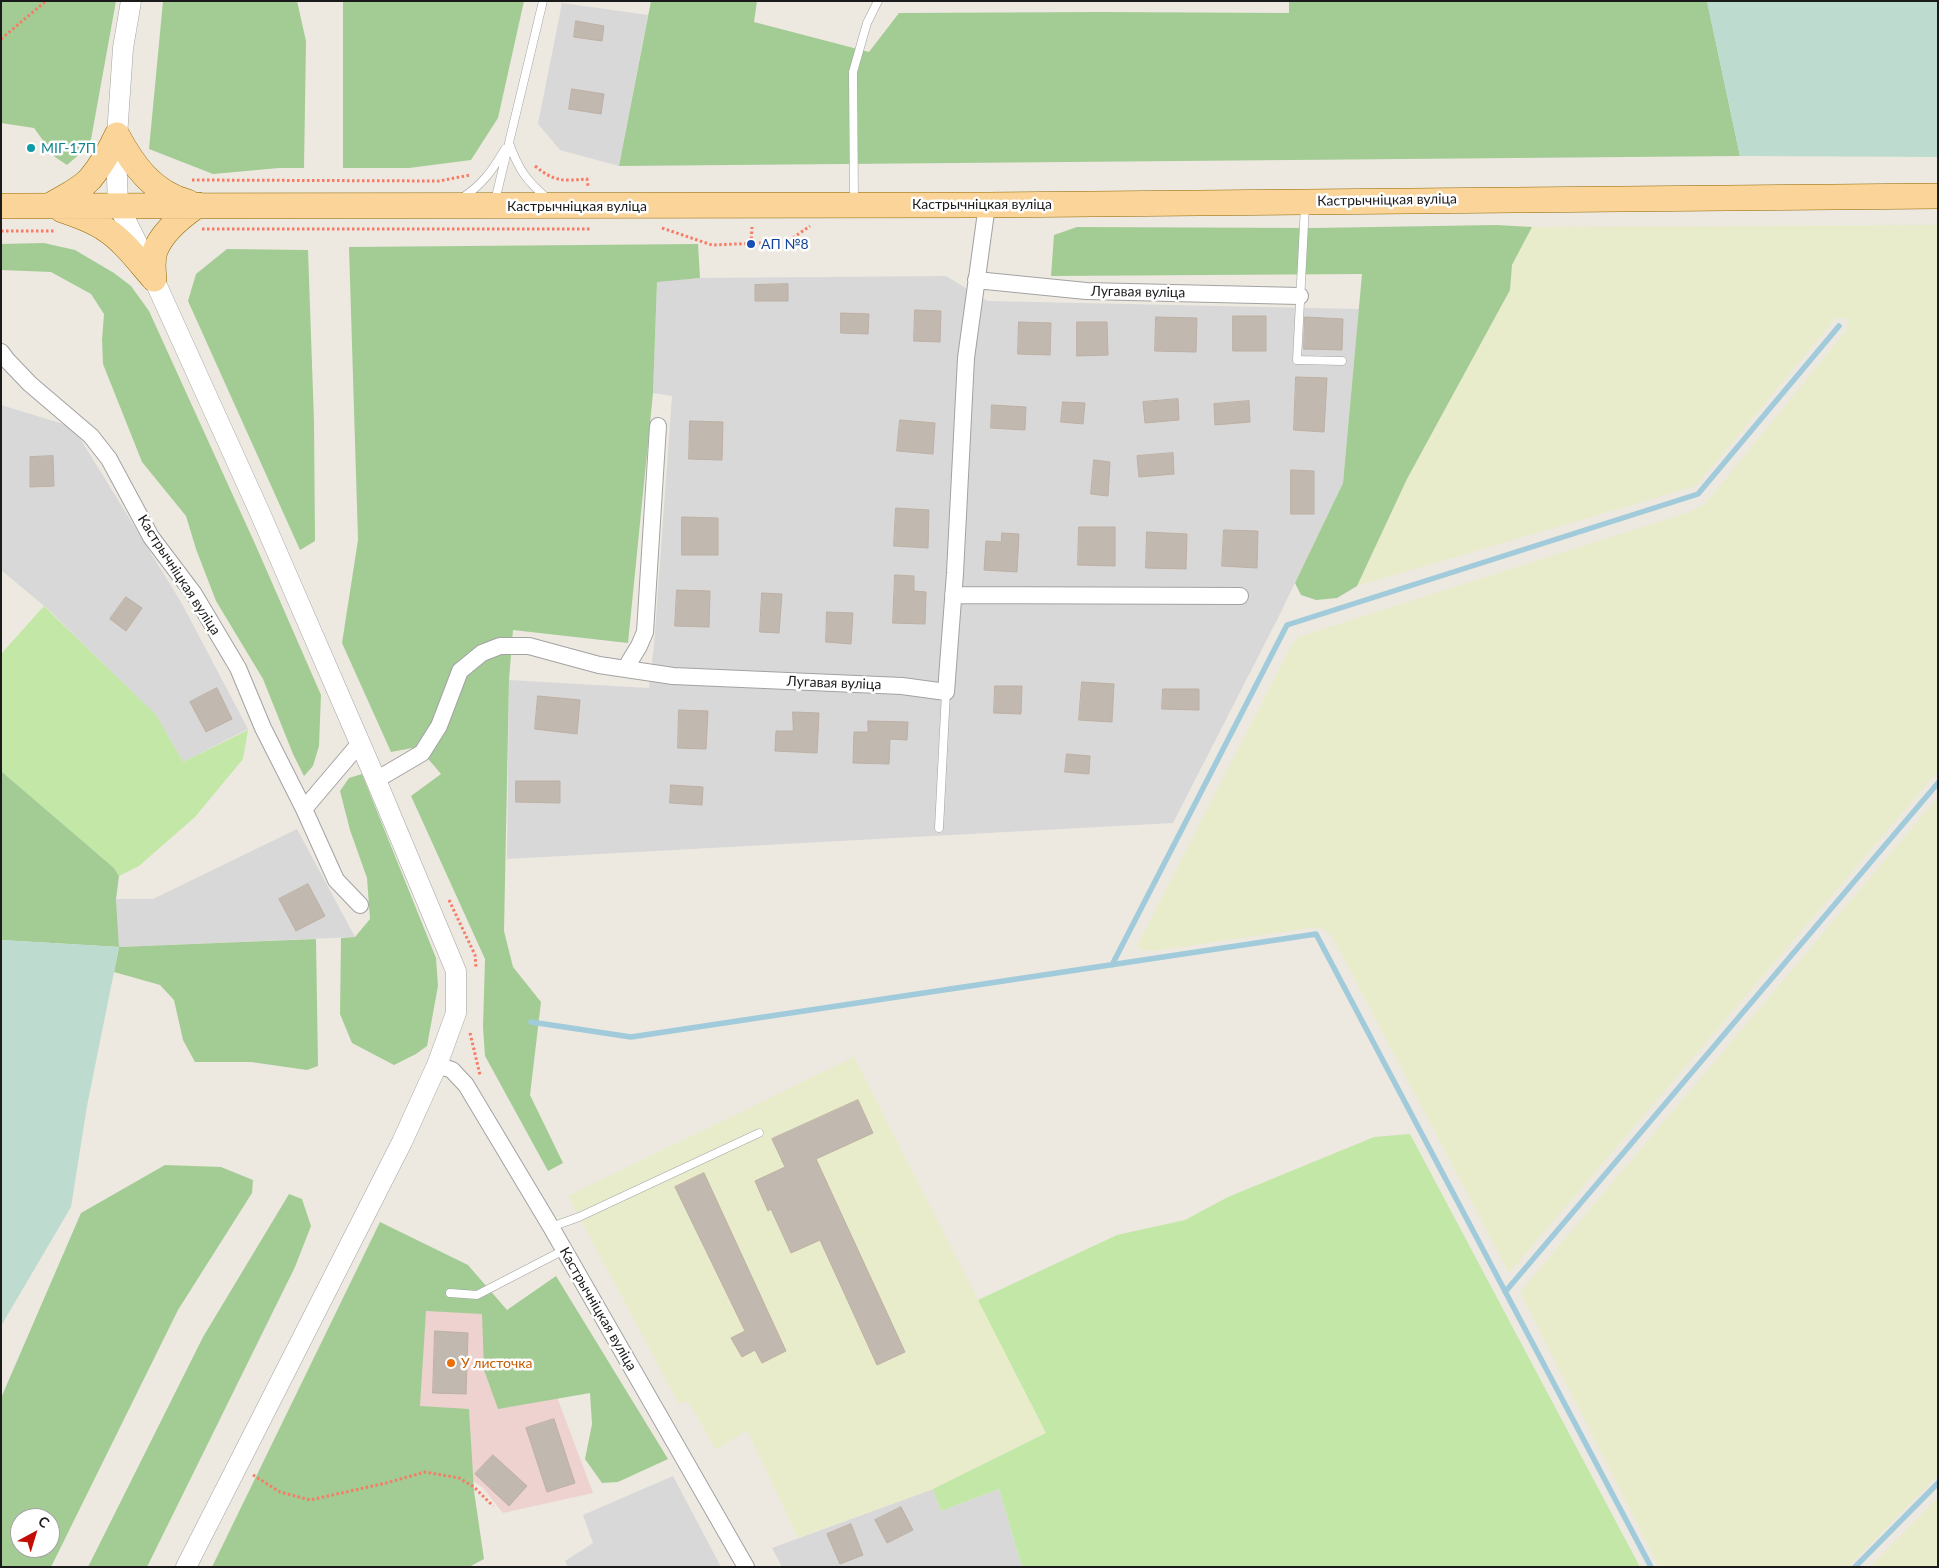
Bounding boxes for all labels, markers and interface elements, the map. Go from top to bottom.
place label: МІГ-17П [41,140,96,156]
marker: МІГ-17П [25,142,37,154]
street label: Кастрычніцкая вуліца [1317,190,1457,210]
street label: Кастрычніцкая вуліца [912,196,1052,212]
street label: Кастрычніцкая вуліца [507,198,647,214]
place label: АП №8 [761,236,809,252]
marker: АП №8 [745,238,757,250]
street label: Лугавая вуліца [1091,283,1185,301]
street label: Кастрычніцкая вуліца [134,512,224,638]
street label: Лугавая вуліца [786,673,882,693]
street label: Кастрычніцкая вуліца [556,1244,640,1374]
place label: У листочка [461,1355,532,1371]
marker: У листочка [445,1357,457,1369]
north arrow [10,1508,60,1558]
text: С [35,1512,53,1531]

